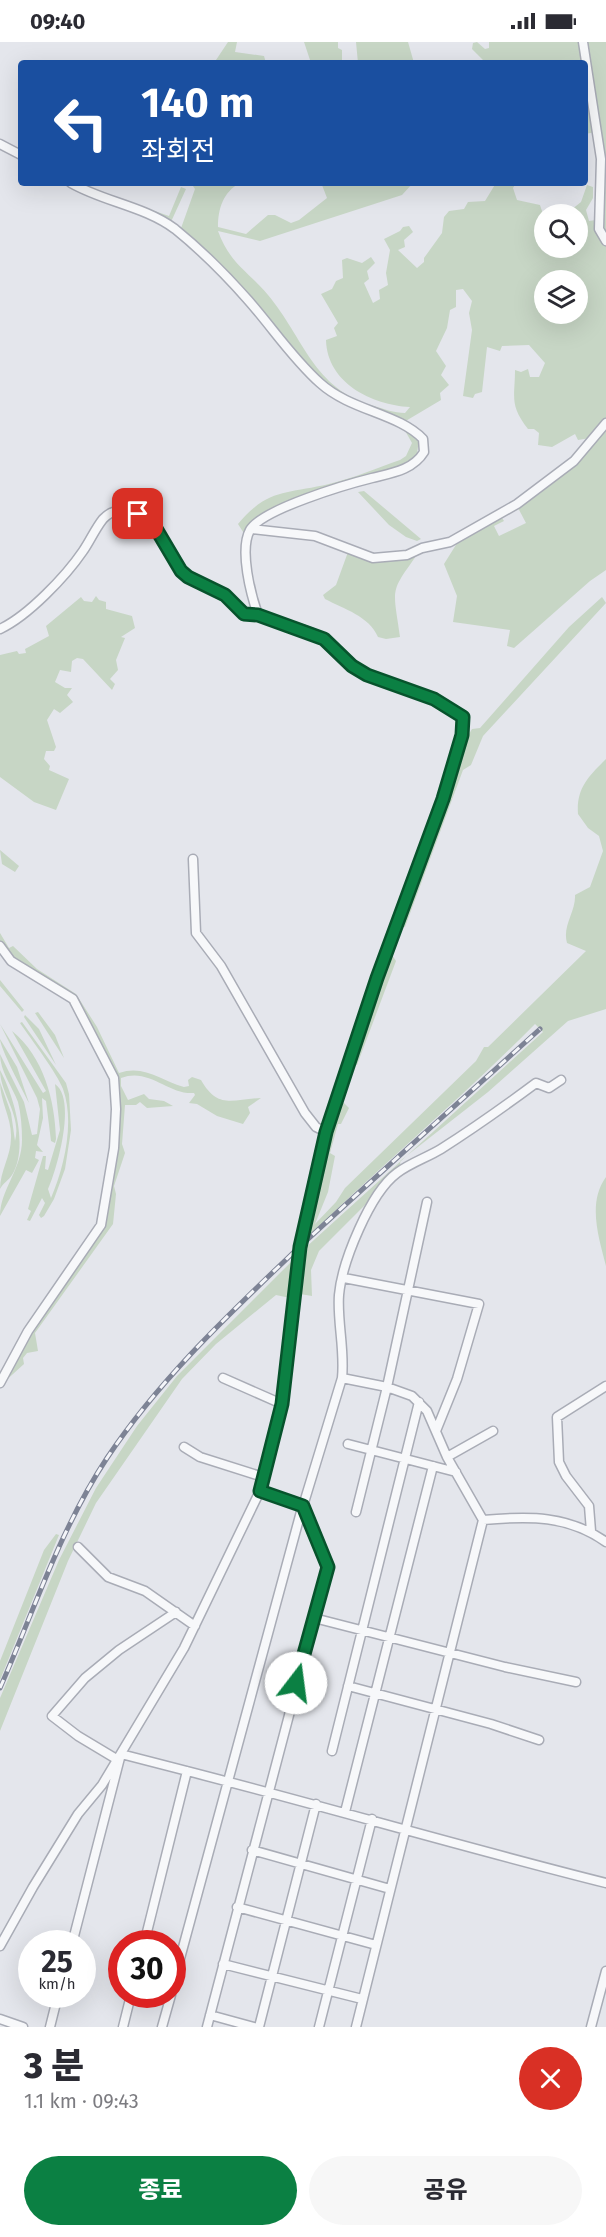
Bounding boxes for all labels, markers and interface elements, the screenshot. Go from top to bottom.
text: 09:40 [30,8,85,35]
text: 140 m [141,78,254,128]
icon: left [42,84,120,162]
text: 좌회전 [141,135,216,167]
map controls [534,204,588,324]
button: search [534,204,588,258]
button: layers [534,270,588,324]
pin [112,488,163,539]
icon: arrive [121,497,154,530]
position arrow [264,1651,328,1715]
speed limit sign: 30 [108,1930,186,2008]
text: 25 [41,1944,73,1980]
text: km/h [38,1975,76,1993]
text: 3 분 [24,2044,84,2088]
button: close [519,2047,582,2110]
text: 1.1 km · 09:43 [24,2089,139,2113]
button: 종료 [24,2156,297,2225]
button: 공유 [309,2156,582,2225]

